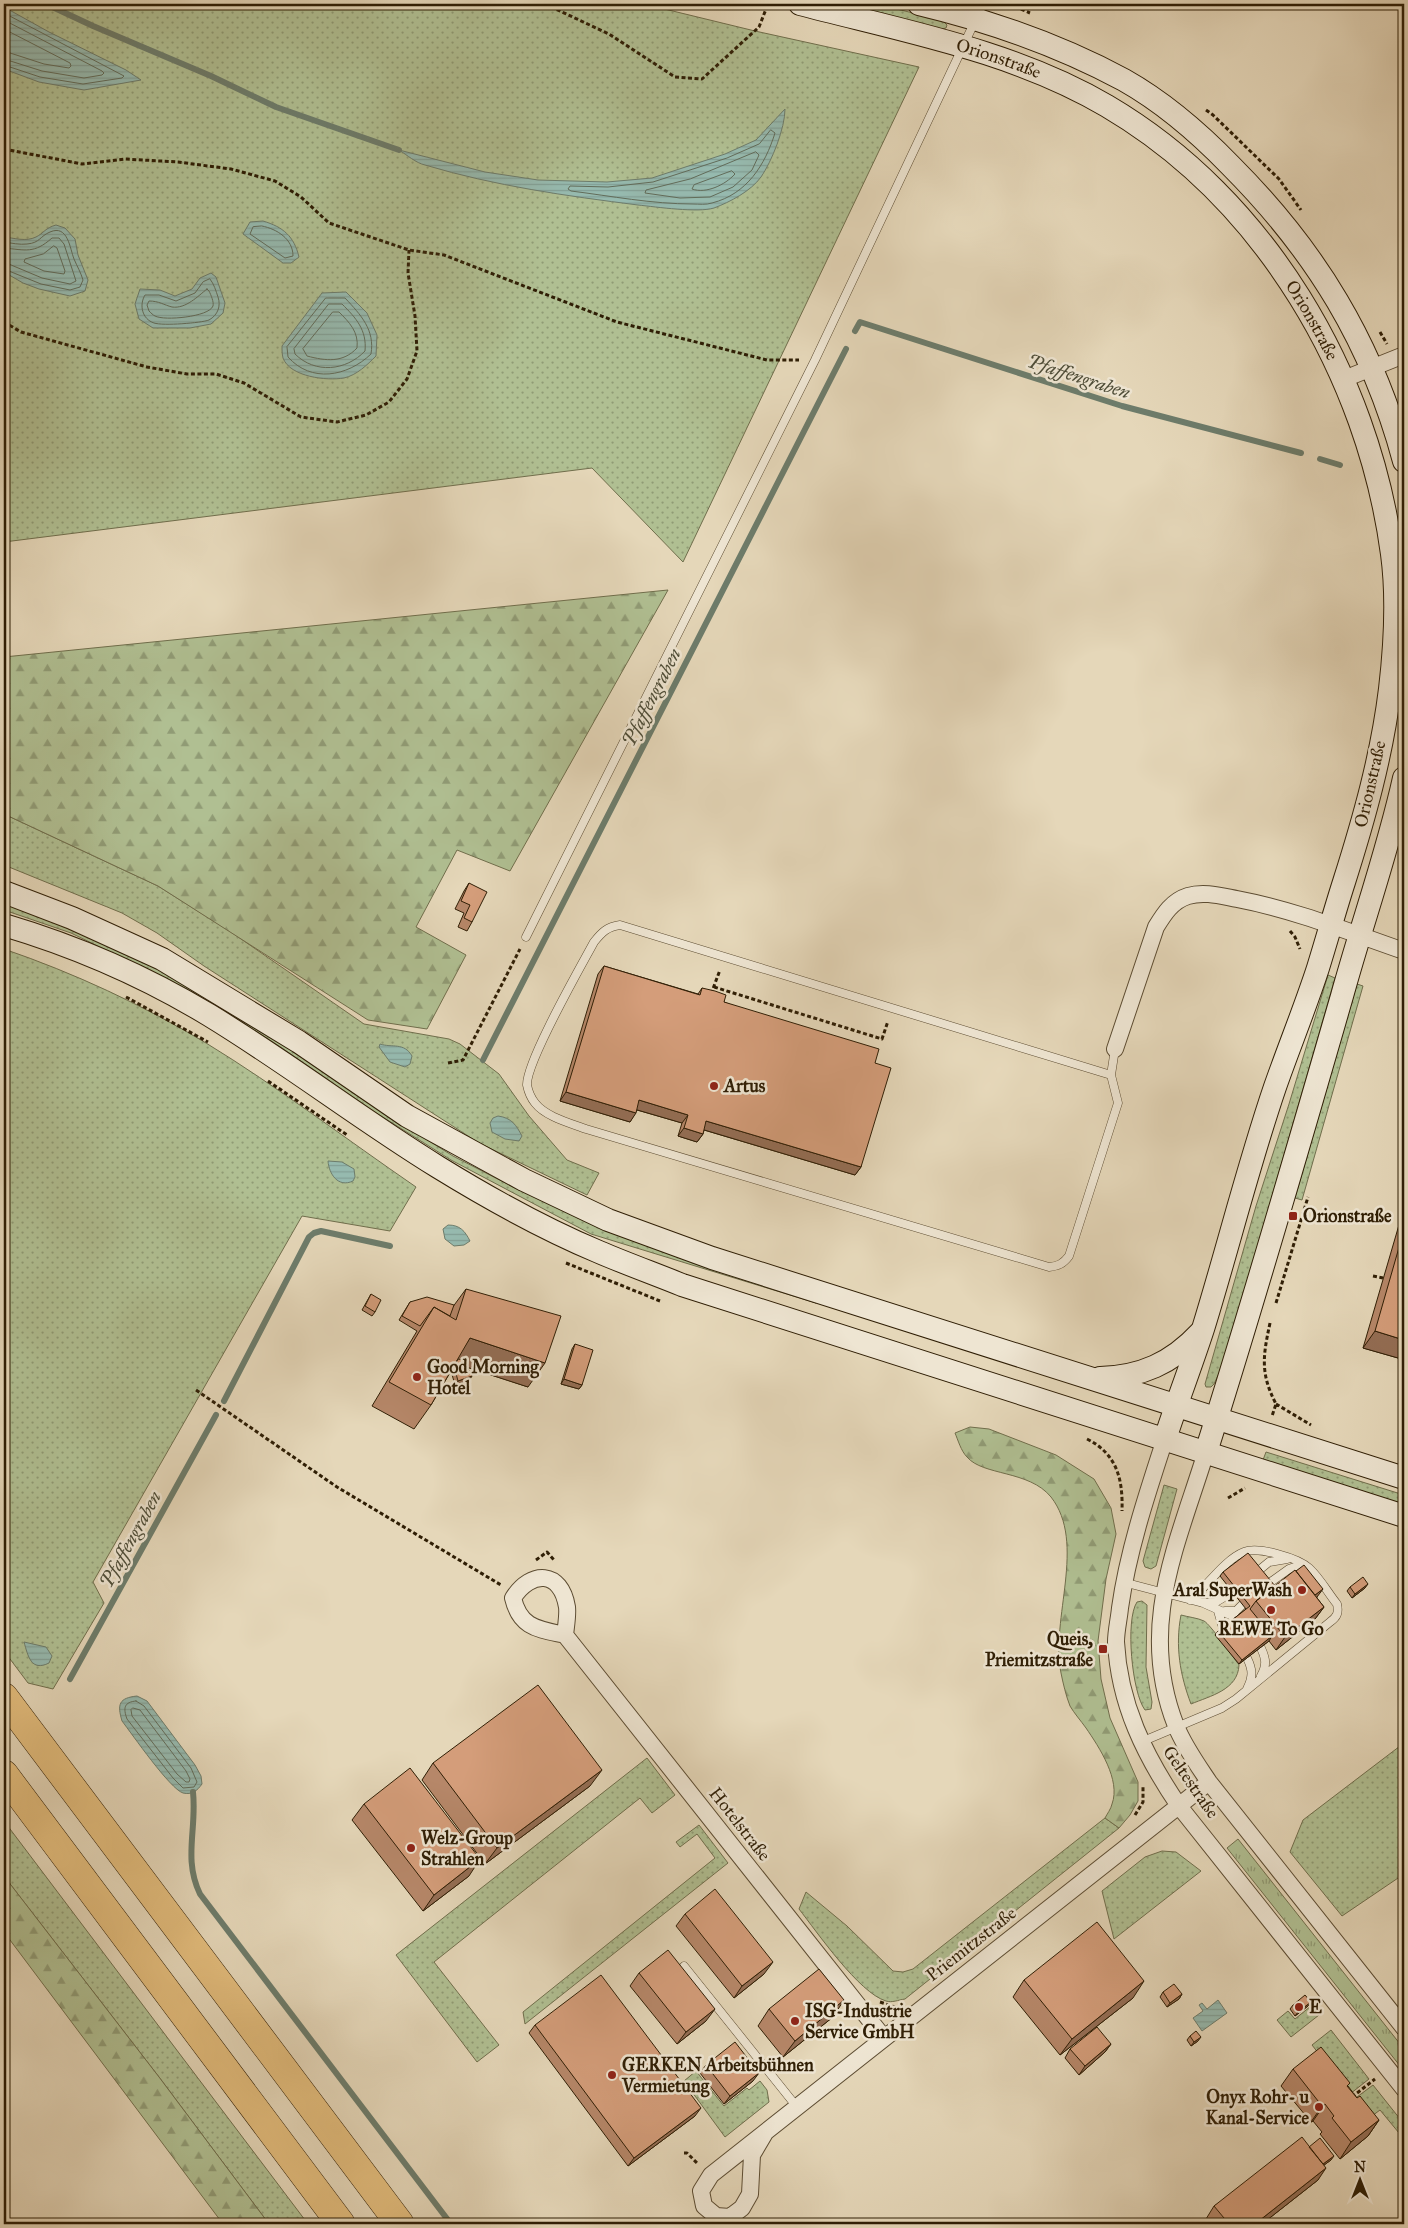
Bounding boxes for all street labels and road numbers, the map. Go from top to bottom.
street label: Orionstraße [954,34,1044,83]
street label: Orionstraße [1281,276,1343,364]
street label: Orionstraße [1349,738,1391,830]
street label: Geltestraße [1158,1742,1224,1822]
street label: Hotelstraße [704,1783,776,1865]
street label: Priemitzstraße [922,1902,1020,1986]

